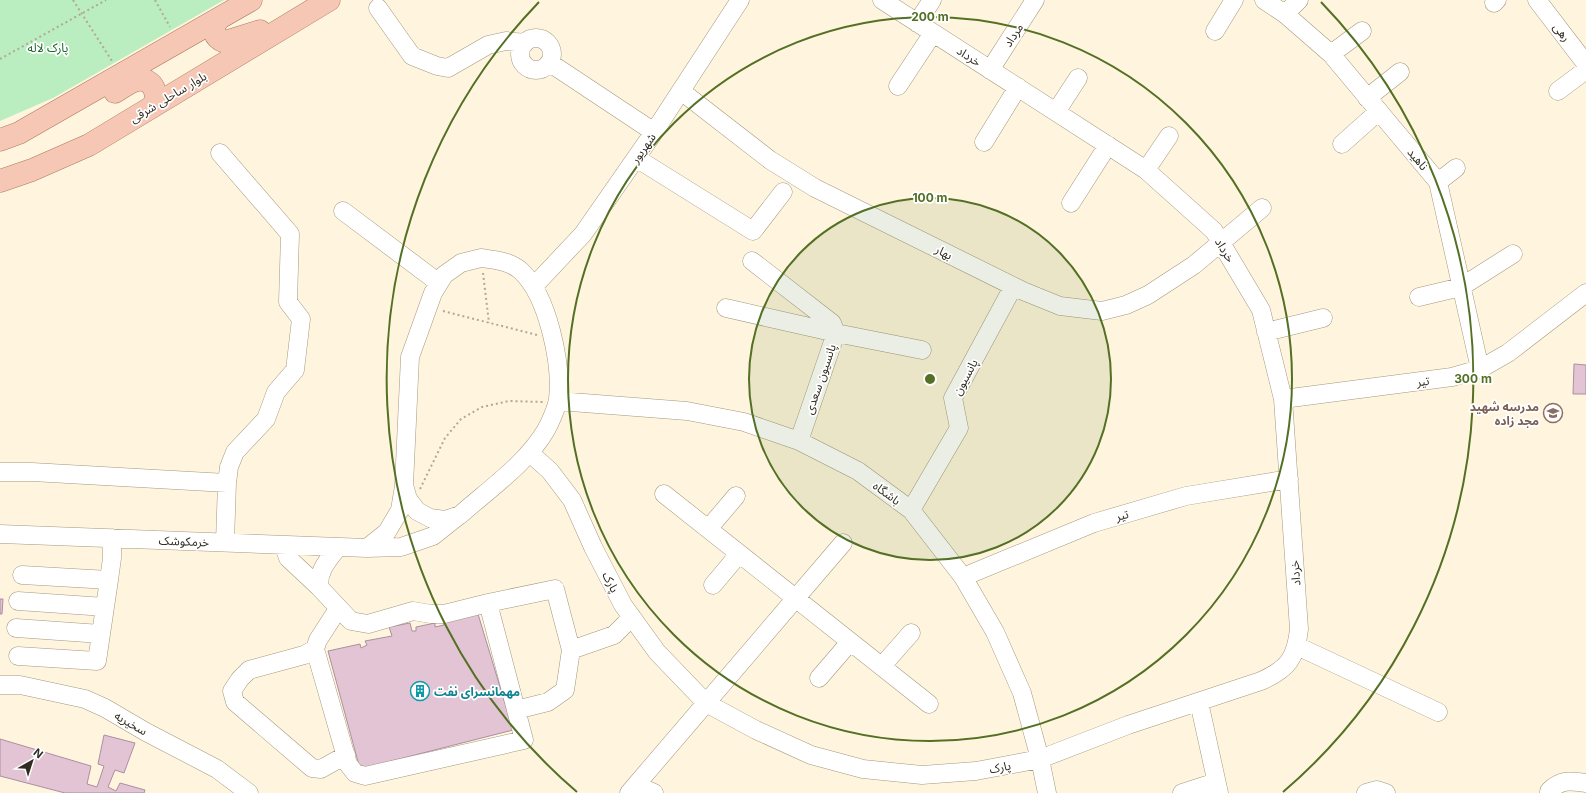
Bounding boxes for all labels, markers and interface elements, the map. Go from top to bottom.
text: 200 m [911,9,949,24]
street label: مرداد [1000,20,1026,50]
street label: رهی [1550,20,1574,44]
park label: پارک لاله [28,40,68,56]
street label: خرداد [954,43,984,69]
street label: بلوار ساحلی شرقی [127,68,209,126]
street label: شهریور [627,130,659,167]
street label: ناهید [1404,145,1432,173]
text: 100 m [912,190,948,205]
street label: خرداد [1212,235,1238,265]
street label: بهار [932,241,955,263]
street label: پانسیون سعدی [801,342,840,417]
street label: پانسیون [949,356,982,398]
text: 300 m [1454,371,1492,386]
centre of rings [923,372,937,386]
street label: تیر [1415,373,1431,389]
place label: مدرسه شهید مجد زاده [1470,399,1539,428]
school or university icon: مدرسه شهید مجد زاده [1542,402,1564,424]
street label: باشگاه [870,478,904,508]
street label: تیر [1113,506,1131,524]
street label: خرمکوشک [158,533,210,549]
street label: خرداد [1287,560,1303,586]
street label: پارک [598,569,623,596]
building icon: مهمانسرای نفت [409,680,431,702]
place label: مهمانسرای نفت [434,684,520,699]
street label: سخیریه [112,708,150,738]
north arrow [12,741,52,781]
text: N [31,745,46,761]
street label: پارک [988,758,1012,777]

